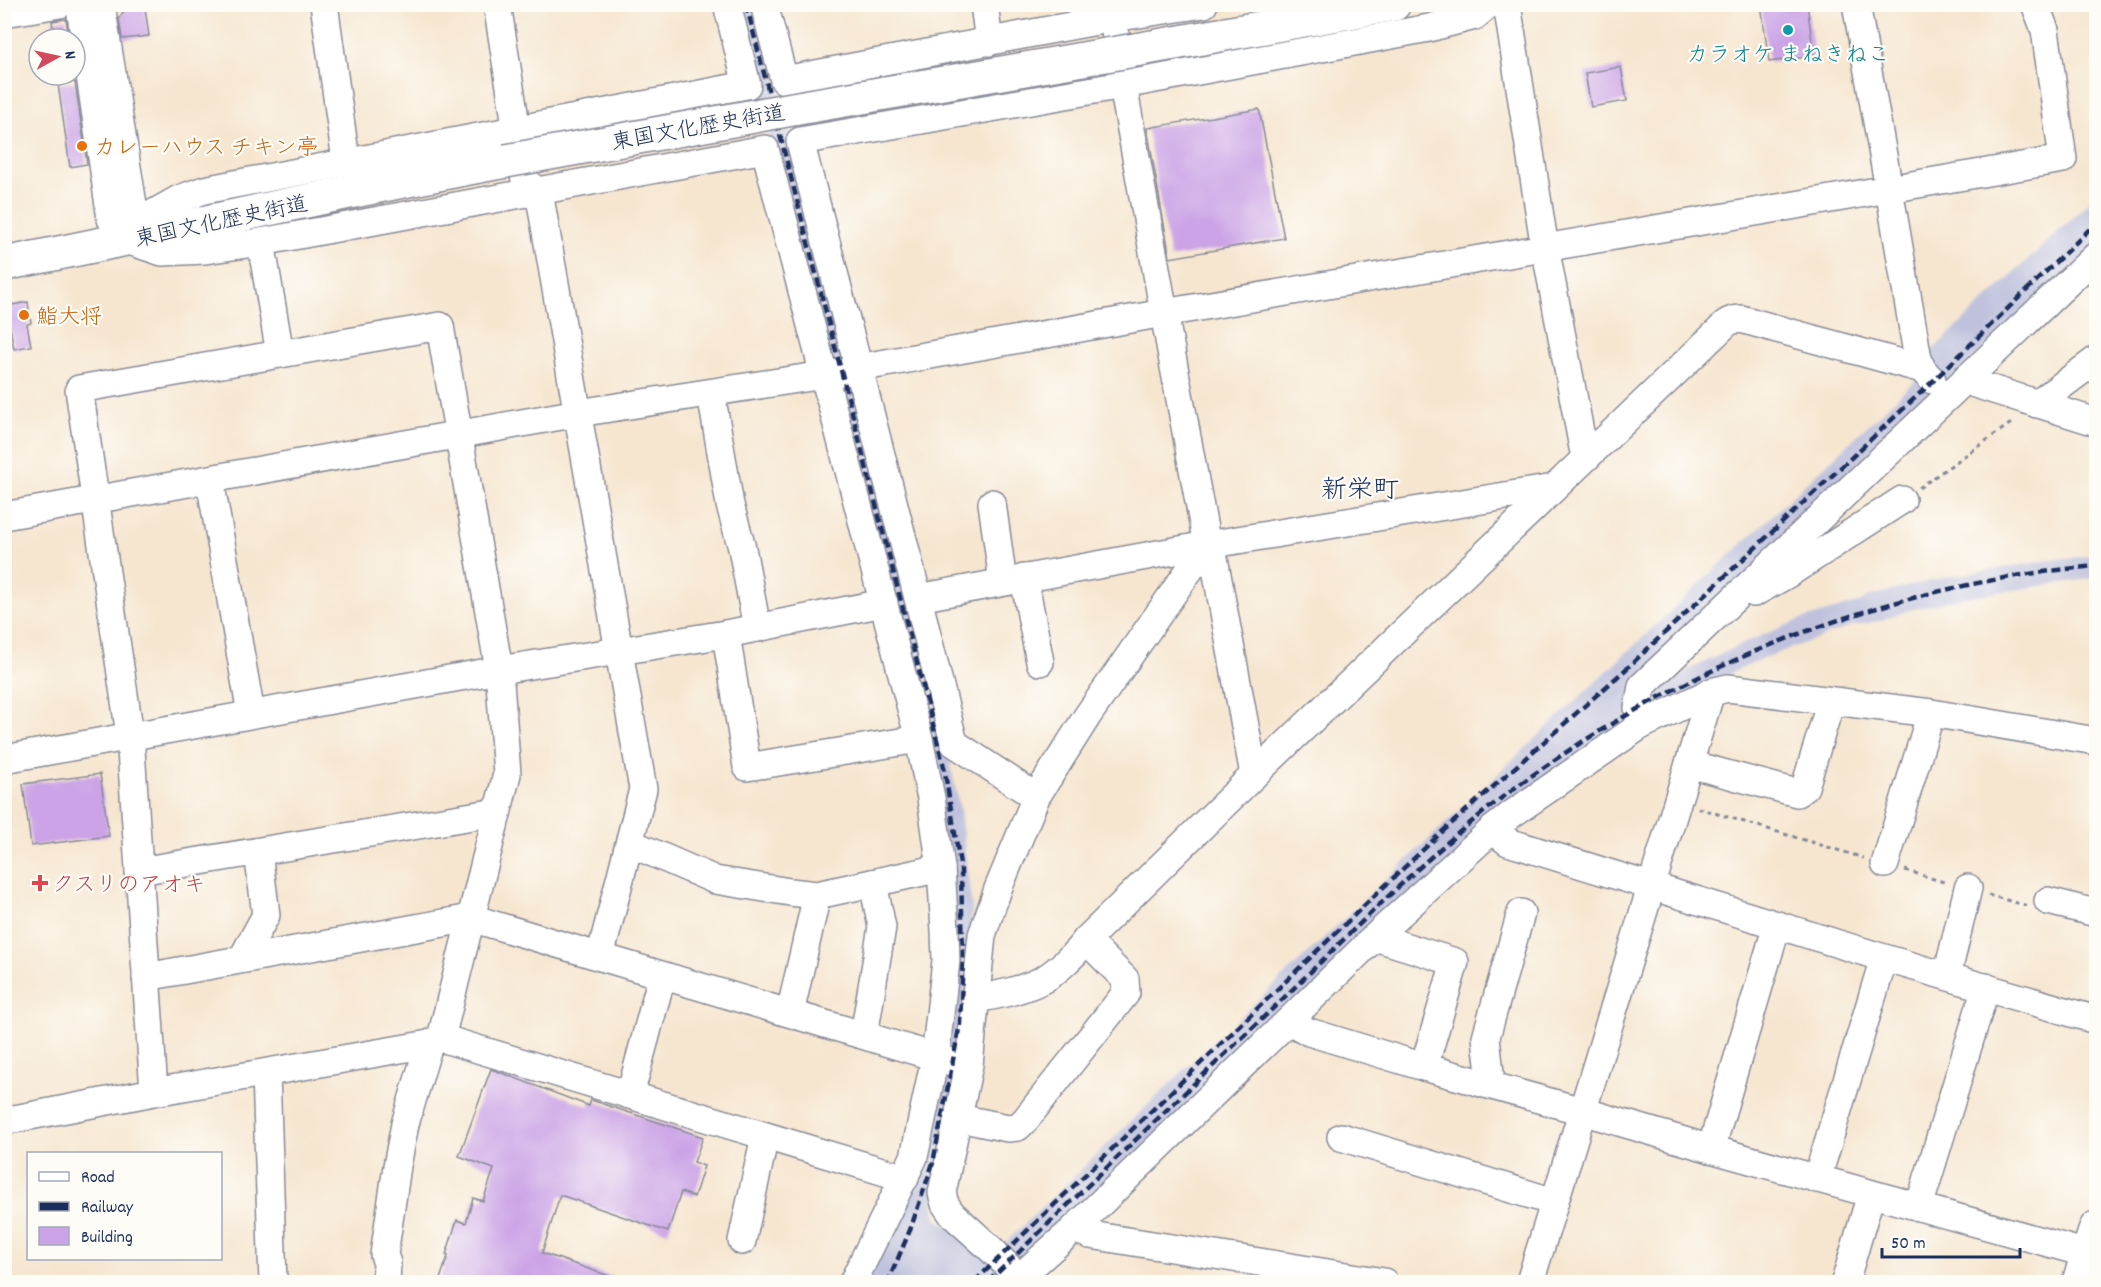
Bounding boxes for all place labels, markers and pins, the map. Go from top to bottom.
marker: カラオケ まねきねこ [1781,23,1795,37]
place label: カラオケ まねきねこ [1686,41,1890,72]
place label: カレーハウス チキン亭 [94,134,319,165]
marker: カレーハウス チキン亭 [75,139,89,153]
place label: 鮨大将 [36,303,102,334]
marker: 鮨大将 [17,308,31,322]
place label: クスリのアオキ [52,871,206,902]
marker: クスリのアオキ [33,876,47,890]

